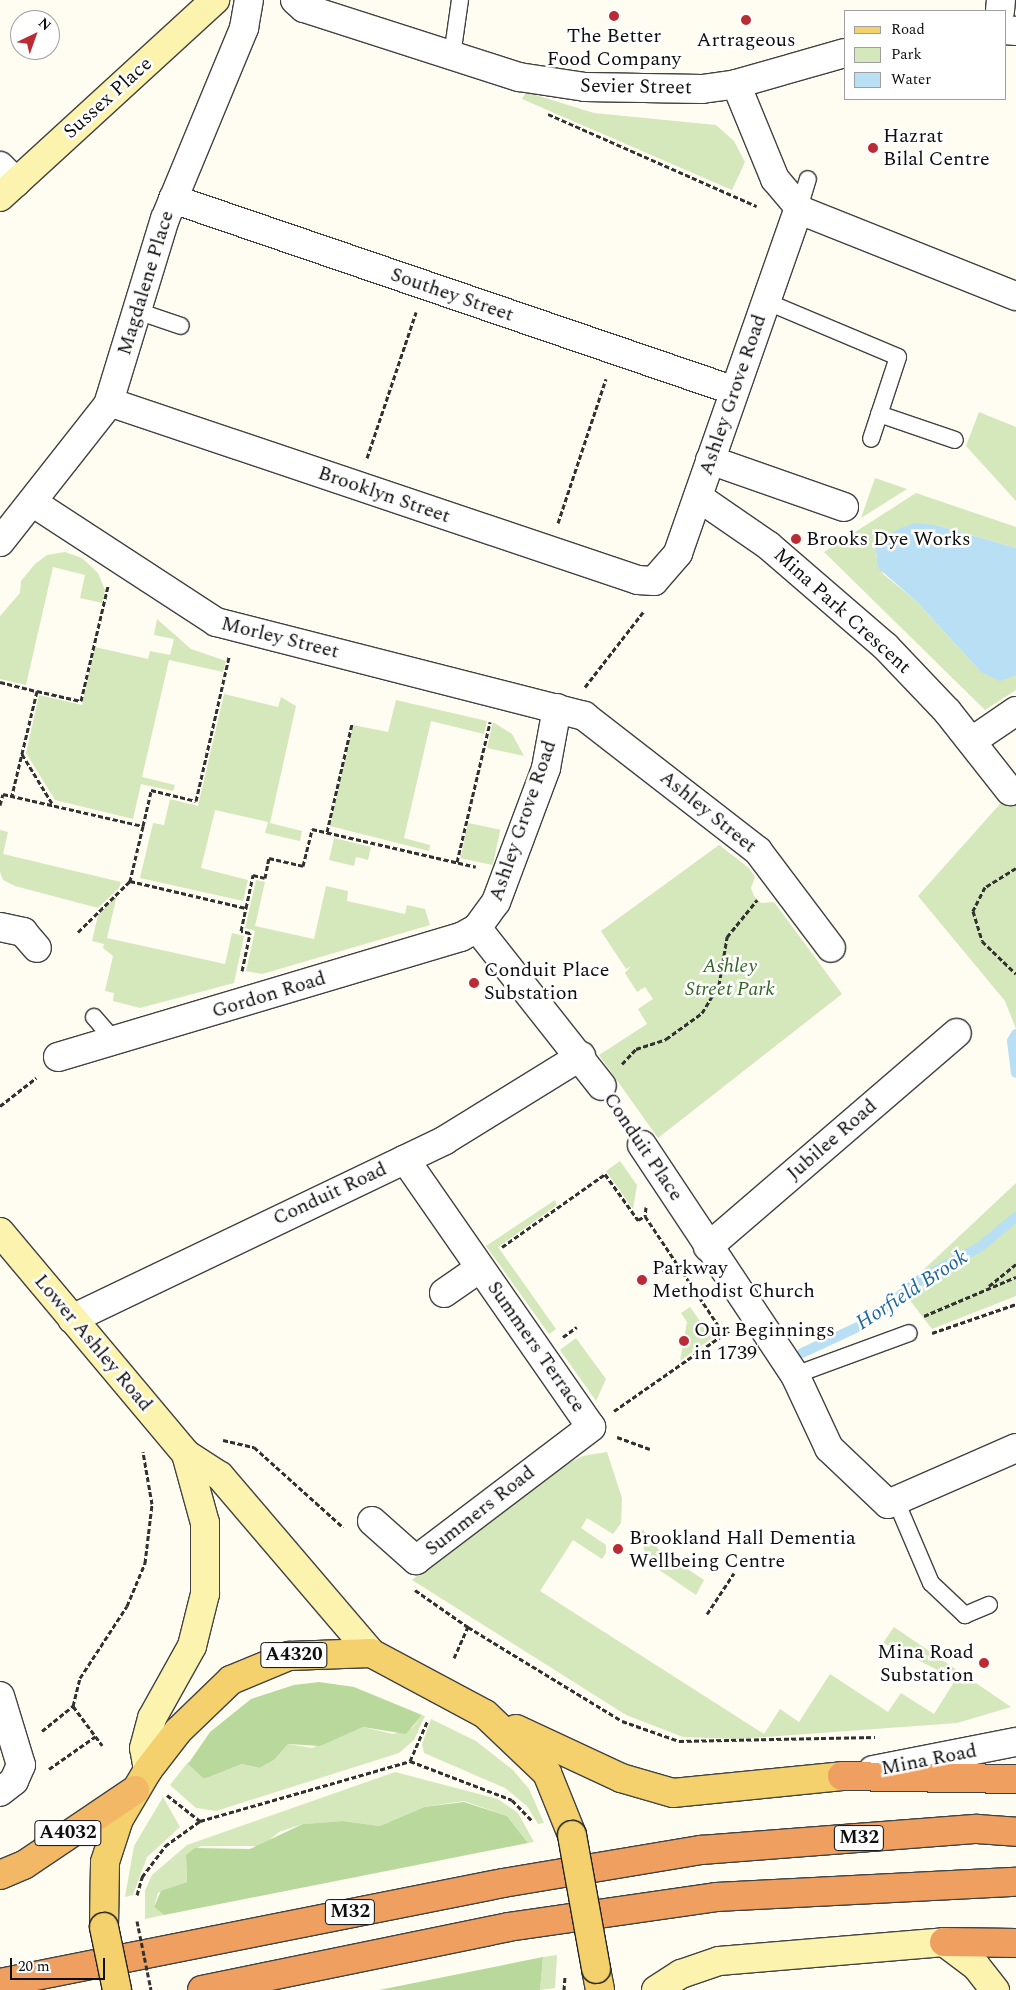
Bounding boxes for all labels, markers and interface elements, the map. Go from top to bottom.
north arrow [10,10,60,60]
marker: The Better Food Company [608,10,620,22]
legend [844,10,1006,100]
text: N [33,13,56,36]
marker: Artrageous [740,14,752,26]
text: Road [891,18,925,41]
place label: The Better Food Company [547,24,681,71]
place label: Artrageous [696,28,796,52]
text: Park [891,43,922,66]
street label: Sussex Place [59,52,157,144]
text: Water [891,68,931,91]
street label: Sevier Street [580,74,692,100]
place label: Hazrat Bilal Centre [883,124,990,171]
marker: Hazrat Bilal Centre [867,142,879,154]
street label: Magdalene Place [113,208,179,358]
street label: Southey Street [387,263,517,327]
street label: Ashley Grove Road [694,311,772,479]
street label: Brooklyn Street [315,461,453,529]
place label: Brooks Dye Works [806,527,971,551]
marker: Brooks Dye Works [790,533,802,545]
street label: Mina Park Crescent [768,543,916,679]
street label: Morley Street [219,612,341,664]
street label: Ashley Grove Road [484,737,562,905]
street label: Ashley Street [655,766,761,858]
park label: Ashley Street Park [685,955,775,1002]
place label: Conduit Place Substation [484,959,609,1006]
street label: Gordon Road [209,966,329,1024]
marker: Conduit Place Substation [468,977,480,989]
street label: Conduit Place [598,1088,688,1206]
street label: Jubilee Road [782,1094,882,1186]
street label: Conduit Road [269,1157,391,1231]
water label: Horfield Brook [851,1245,973,1335]
place label: Parkway Methodist Church [652,1256,815,1303]
street label: Lower Ashley Road [29,1270,157,1416]
marker: Parkway Methodist Church [636,1274,648,1286]
street label: Summers Terrace [482,1277,590,1417]
place label: Our Beginnings in 1739 [694,1318,835,1365]
marker: Our Beginnings in 1739 [678,1335,690,1347]
street label: Summers Road [420,1461,540,1561]
place label: Brookland Hall Dementia Wellbeing Centre [629,1526,856,1573]
marker: Brookland Hall Dementia Wellbeing Centre [611,1542,625,1556]
road number: A4320 [260,1638,328,1672]
place label: Mina Road Substation [877,1640,974,1687]
marker: Mina Road Substation [978,1657,990,1669]
street label: Mina Road [879,1739,979,1781]
road number: A4032 [34,1816,102,1850]
road number: M32 [833,1822,885,1855]
road number: M32 [324,1895,376,1928]
scale bar [12,1948,108,1980]
text: 20 m [18,1955,50,1978]

